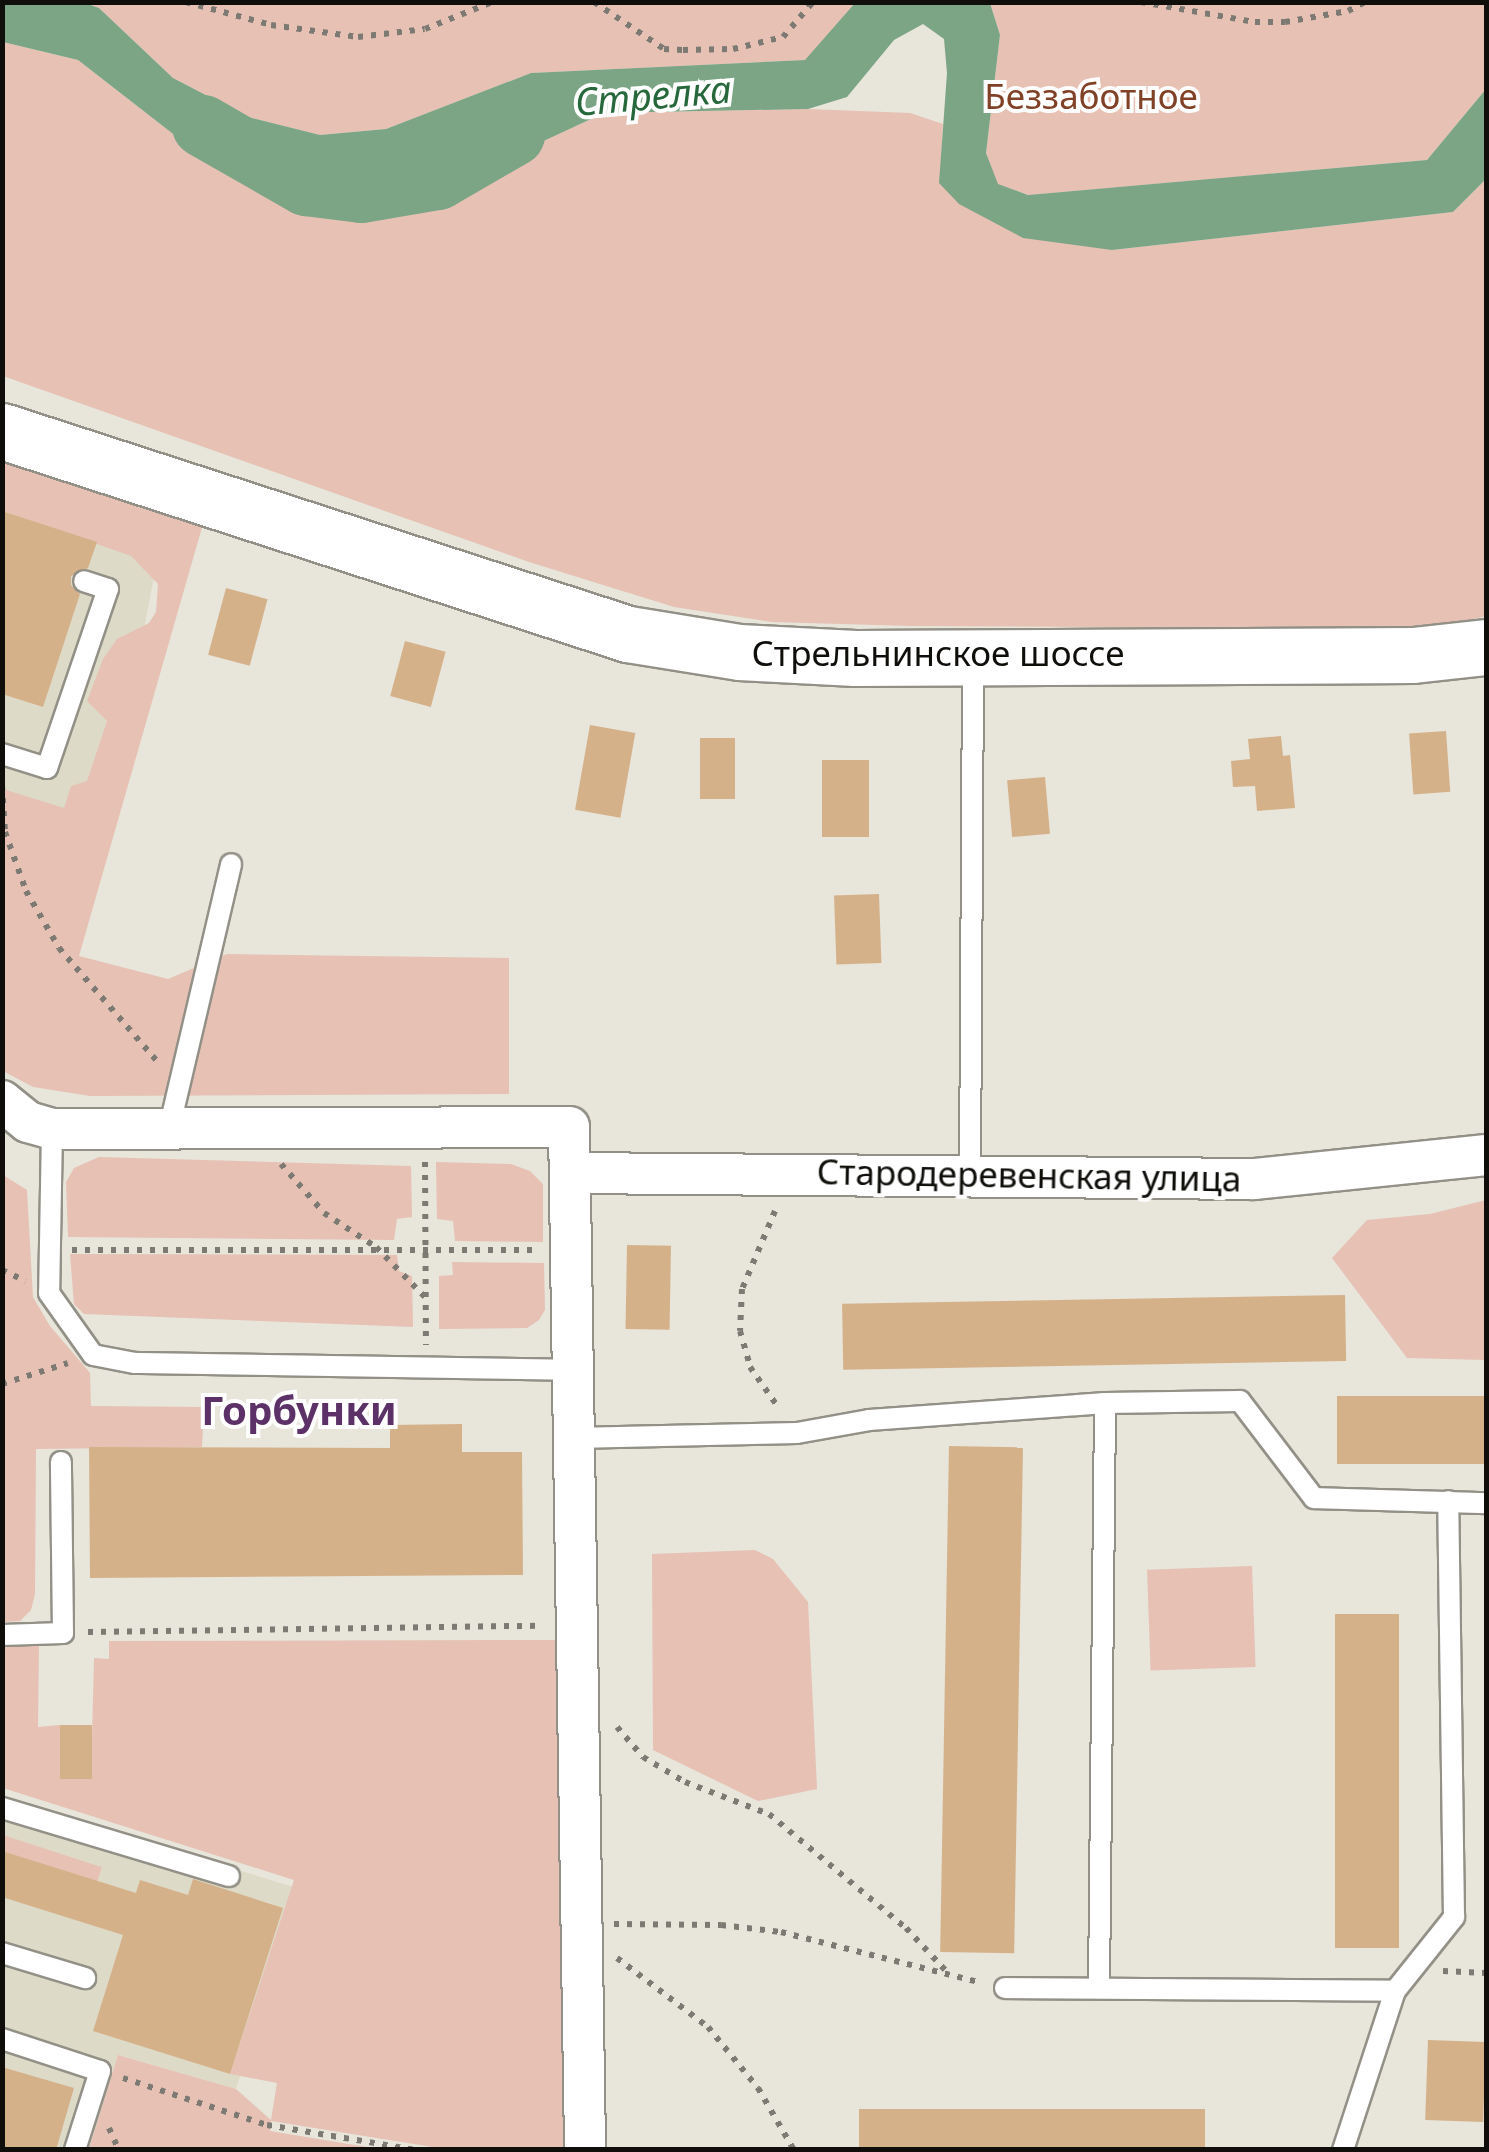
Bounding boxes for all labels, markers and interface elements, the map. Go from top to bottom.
water label: Стрелка [573,65,733,125]
park label: Беззаботное [984,75,1198,117]
street label: Стрельнинское шоссе [751,632,1125,674]
street label: Стародеревенская улица [816,1150,1242,1200]
district label: Горбунки [201,1386,397,1434]

